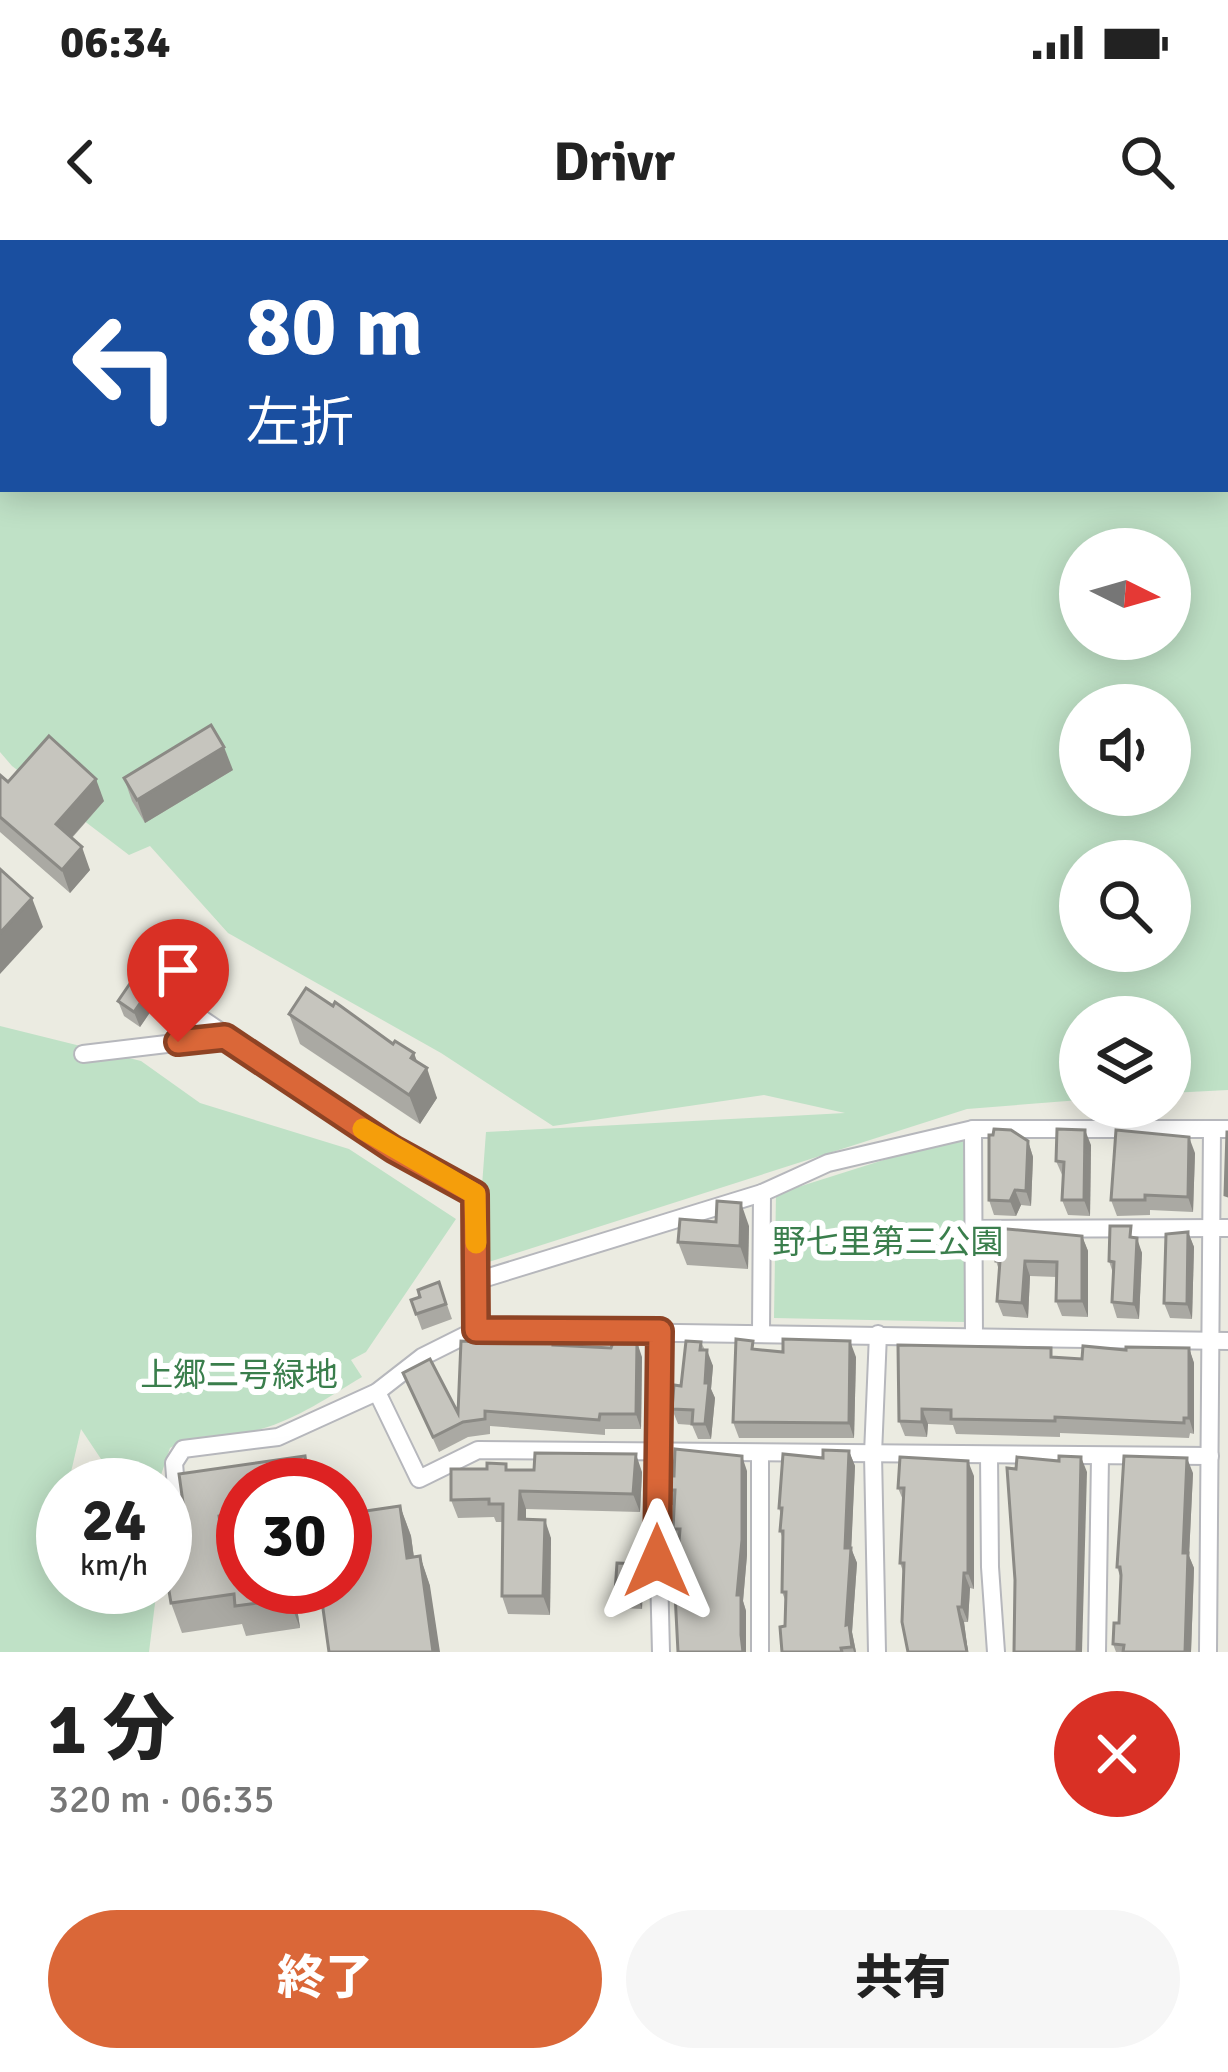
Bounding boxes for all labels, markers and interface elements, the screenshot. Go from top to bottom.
text: 06:34 [60,15,170,70]
icon: back [48,129,114,195]
text: Drivr [553,129,675,196]
icon: search [1114,129,1180,195]
text: 80 m [246,275,423,379]
icon: left [48,288,204,444]
text: 左折 [246,390,354,457]
north arrow [1059,528,1191,660]
map controls [1059,528,1191,1128]
button: sound [1059,684,1191,816]
button: search [1059,840,1191,972]
pin [127,919,229,1042]
icon: arrive [145,937,211,1003]
button: layers [1059,996,1191,1128]
park label: 野七里第三公園 [773,1222,1004,1263]
park label: 上郷二号緑地 [140,1355,338,1396]
speed limit sign: 30 [216,1458,372,1614]
text: 24 [82,1484,146,1558]
position arrow [594,1498,720,1624]
text: km/h [80,1547,148,1584]
text: 1 分 [48,1685,175,1774]
button: close [1054,1691,1180,1817]
text: 320 m · 06:35 [48,1775,275,1823]
button: 終了 [48,1910,602,2048]
button: 共有 [626,1910,1180,2048]

